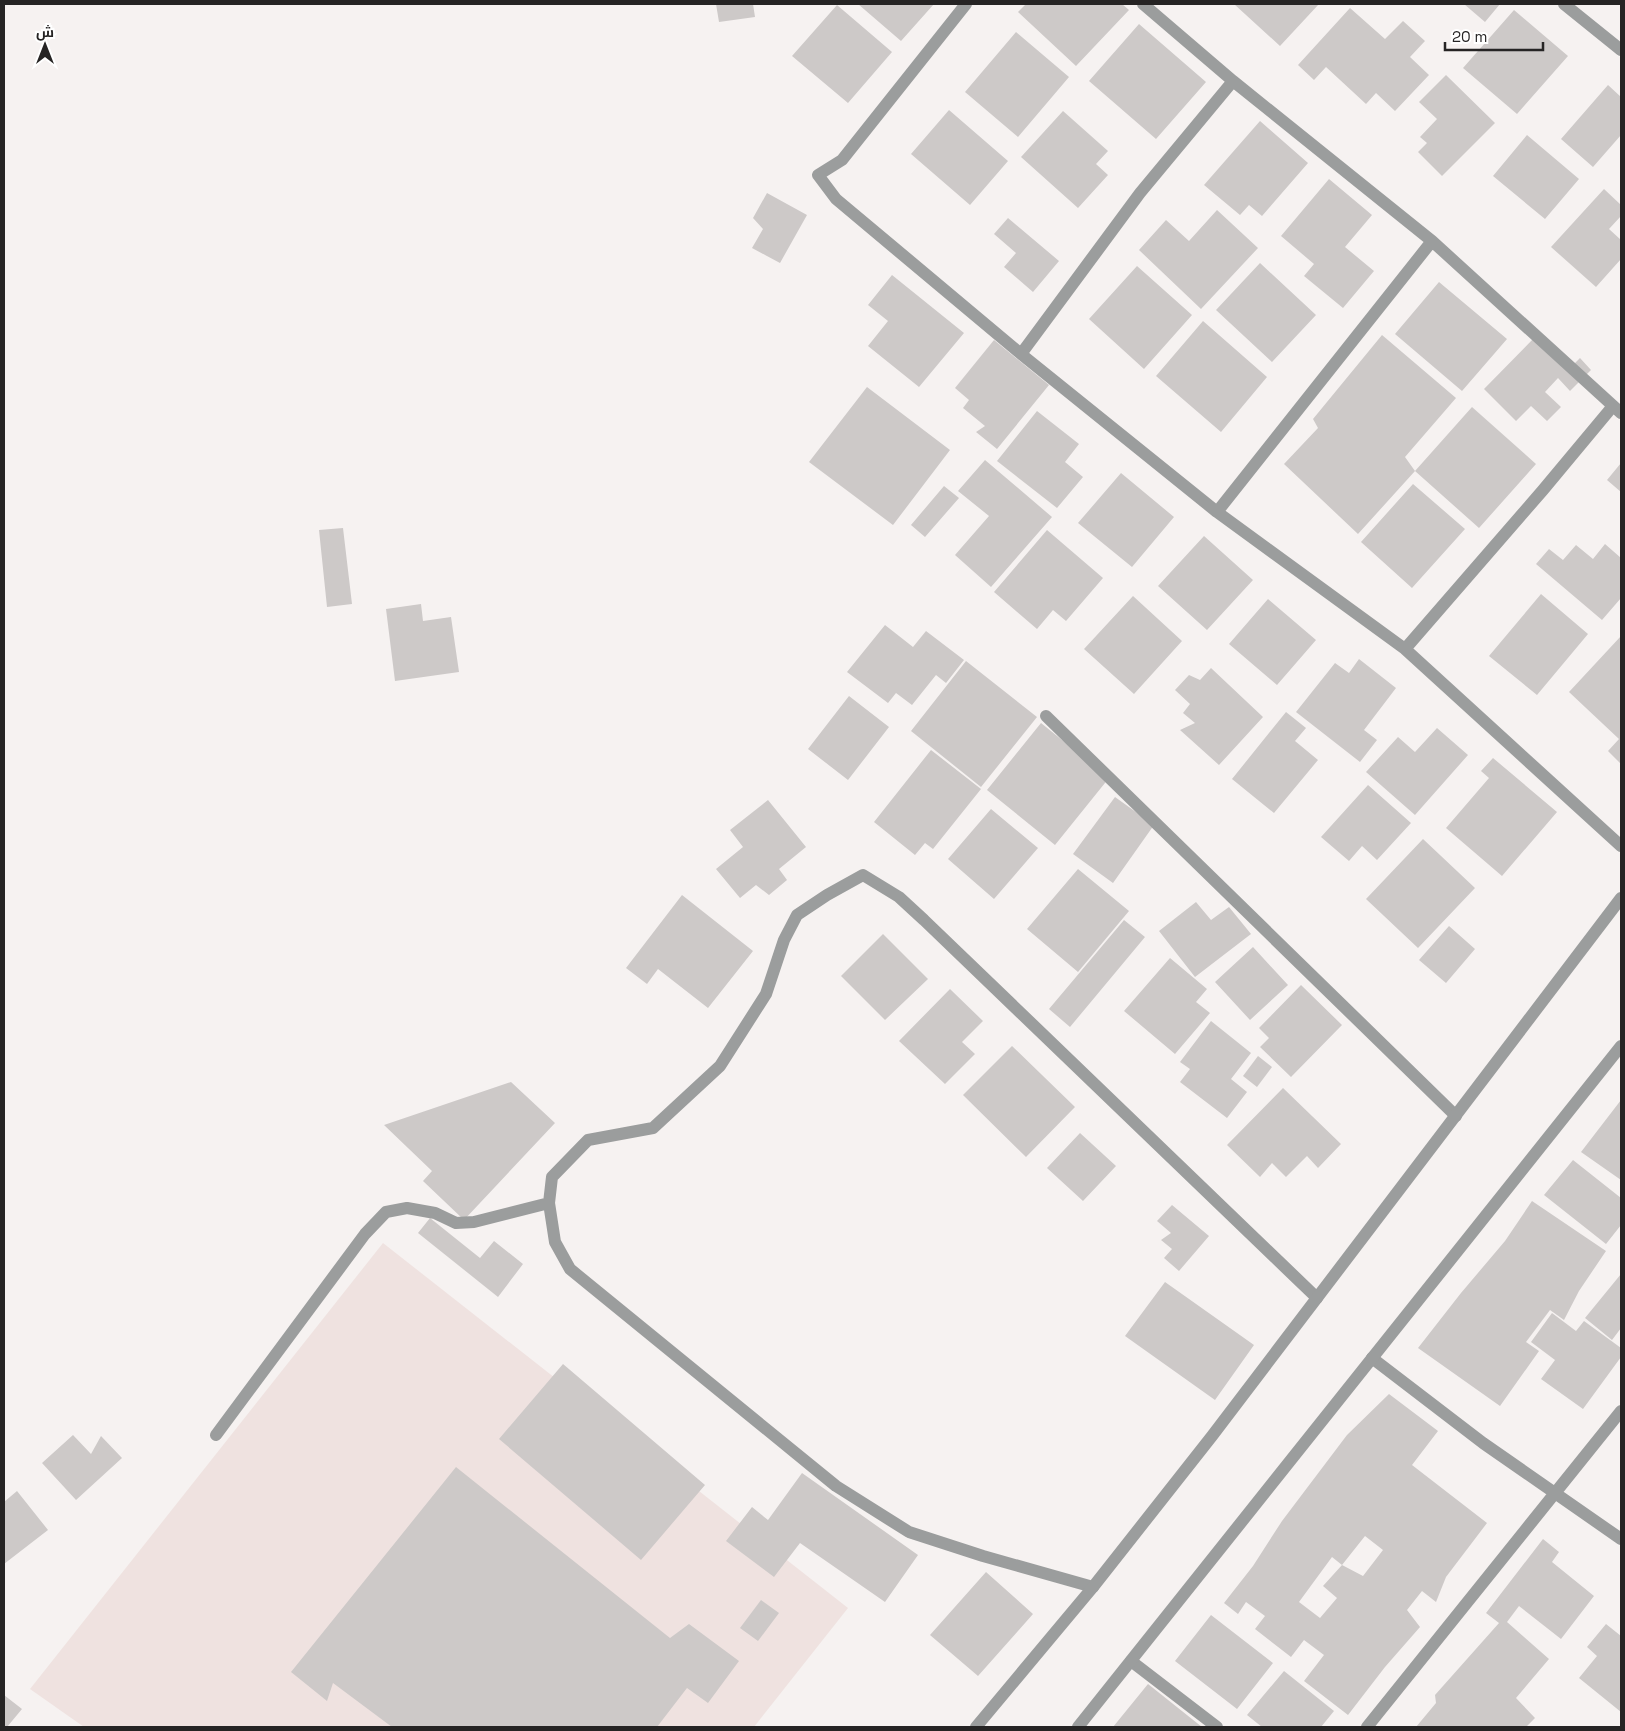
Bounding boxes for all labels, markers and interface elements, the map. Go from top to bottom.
north arrow [20,20,70,70]
scale bar [1445,20,1542,52]
text: ش [36,23,54,41]
text: 20 m [1452,27,1487,46]

